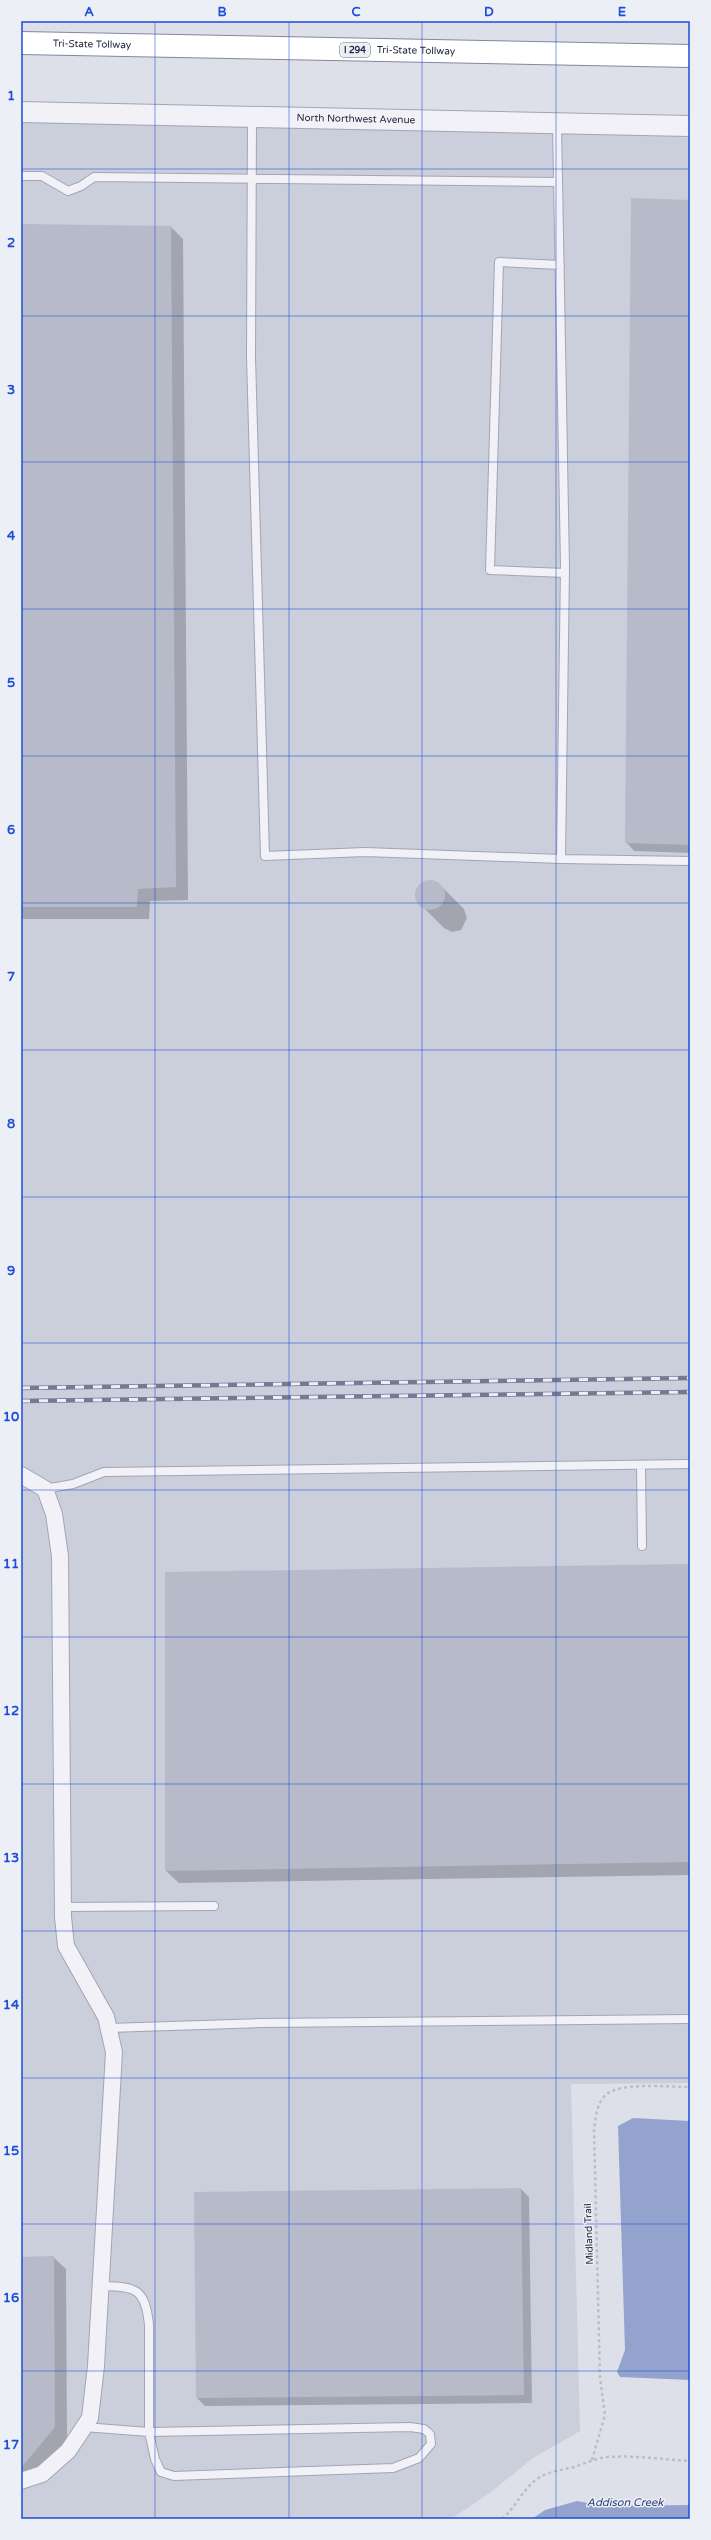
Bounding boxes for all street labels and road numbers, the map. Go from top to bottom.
street label: Tri-State Tollway [53,38,132,51]
road number: I 294 [340,43,370,57]
street label: Tri-State Tollway [377,44,456,57]
street label: North Northwest Avenue [297,112,416,126]
street label: Midland Trail [582,2203,596,2265]

